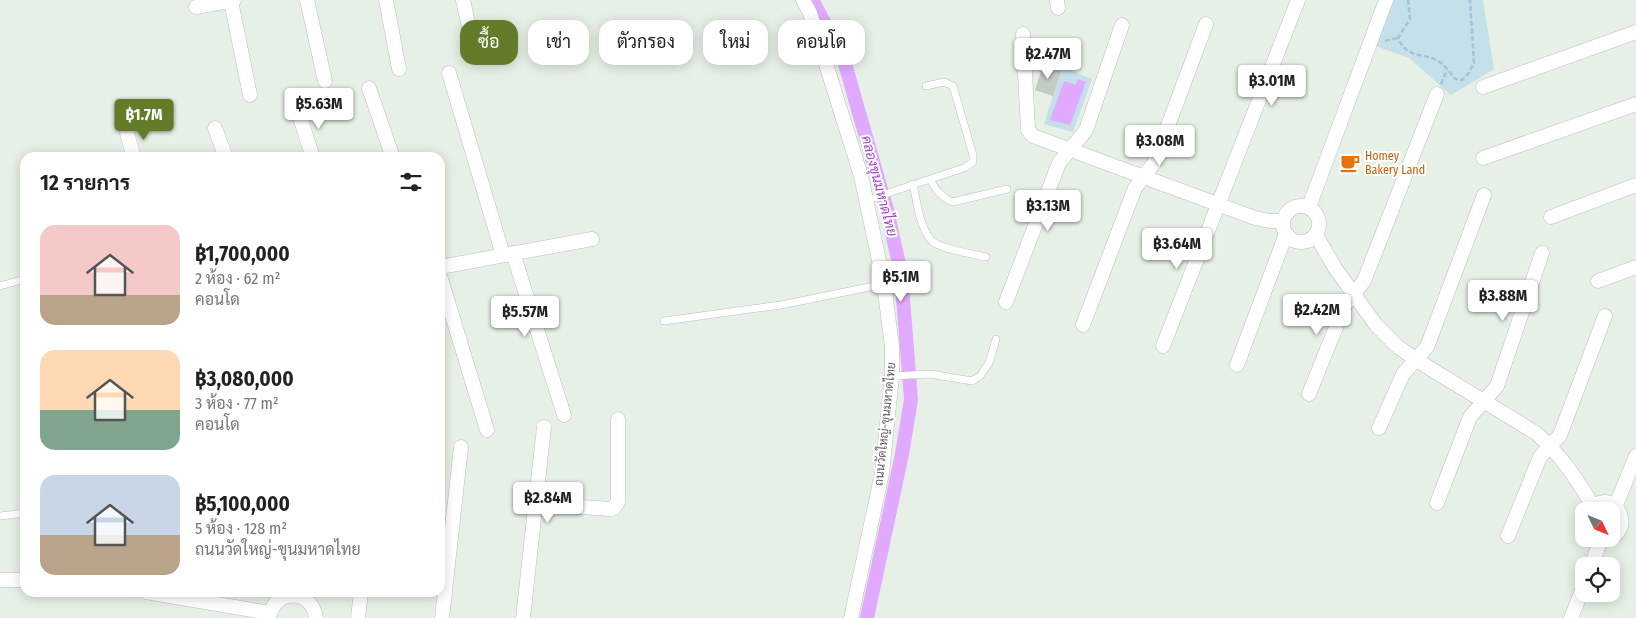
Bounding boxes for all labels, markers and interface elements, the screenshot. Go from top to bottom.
chip: ซื้อ [460,20,518,65]
chip: เช่า [528,20,589,65]
chip: ตัวกรอง [599,20,693,65]
chip: ใหม่ [703,20,768,65]
chip: คอนโด [778,20,865,65]
pin: ฿2.47M [1007,38,1089,80]
text: ฿2.47M [1025,44,1071,63]
pin: ฿3.01M [1231,64,1313,107]
text: ฿3.01M [1249,71,1295,90]
pin: ฿5.63M [278,88,360,130]
text: ฿5.63M [295,94,343,113]
pin: ฿1.7M [109,98,179,141]
text: ฿1.7M [126,105,162,124]
pin: ฿3.08M [1119,124,1201,167]
text: ฿3.08M [1136,131,1184,150]
water label: คลองขุนมหาดไทย [856,134,901,239]
place label: Homey Bakery Land [1365,149,1425,177]
cafe icon: Homey Bakery Land [1339,152,1361,174]
icon: filters [397,168,425,196]
text: 12 รายการ [40,170,130,196]
pin: ฿3.13M [1007,190,1089,232]
text: ฿3.13M [1026,196,1070,215]
pin: ฿3.64M [1136,228,1218,270]
text: ฿3.64M [1153,234,1201,253]
text: ฿1,700,000 [195,241,290,267]
icon: home [80,245,140,305]
pin: ฿5.1M [866,260,936,303]
text: ฿5.1M [883,267,919,286]
text: 2 ห้อง · 62 m² [195,269,280,288]
pin: ฿3.88M [1462,280,1544,322]
text: ฿3.88M [1479,286,1527,305]
text: คอนโด [195,290,240,309]
pin: ฿2.42M [1276,294,1358,336]
pin: ฿5.57M [484,296,566,338]
text: ฿2.42M [1294,300,1340,319]
text: ฿5.57M [502,302,548,321]
street label: ถนนวัดใหญ่-ขุนมหาดไทย [871,361,900,487]
text: ฿3,080,000 [195,366,294,392]
icon: home [80,370,140,430]
text: 3 ห้อง · 77 m² [195,394,279,413]
text: คอนโด [195,415,240,434]
pin: ฿2.84M [507,482,589,524]
text: ฿2.84M [524,488,572,507]
text: ฿5,100,000 [195,491,290,517]
icon: home [80,495,140,555]
north arrow [1575,502,1620,548]
map controls [1575,502,1620,602]
text: 5 ห้อง · 128 m² [195,519,287,538]
text: ถนนวัดใหญ่-ขุนมหาดไทย [195,540,361,559]
button: locate [1575,557,1620,602]

